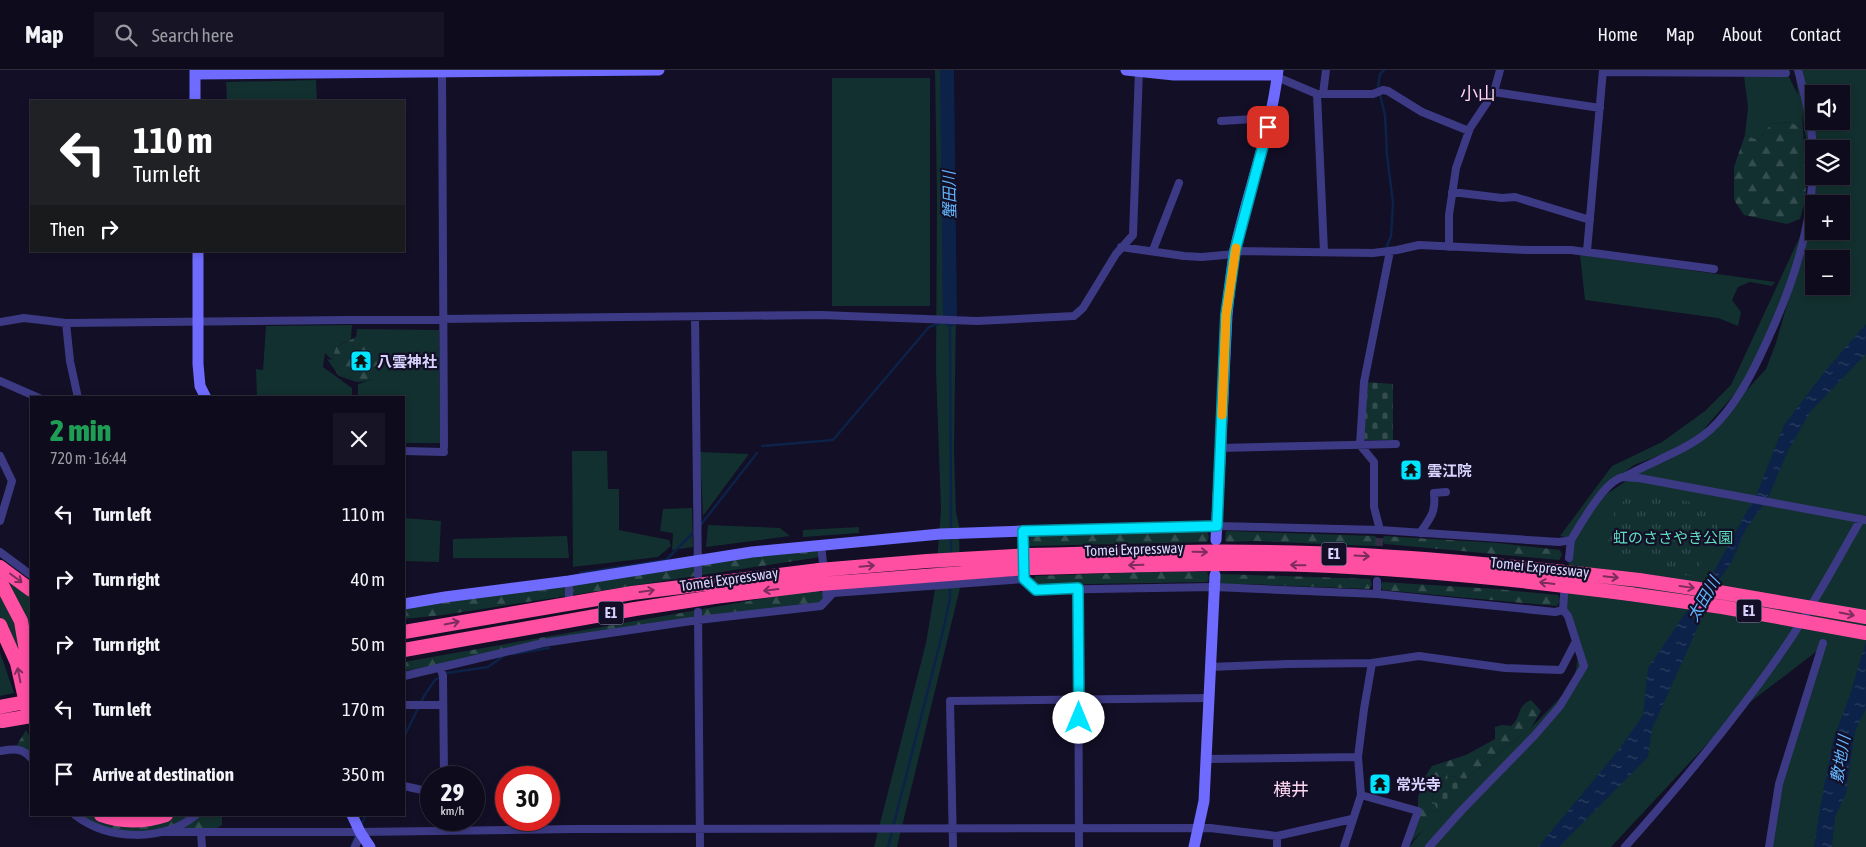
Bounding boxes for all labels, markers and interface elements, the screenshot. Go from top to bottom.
search box [94,12,444,57]
text: Map [25,21,64,48]
icon: search [112,21,140,49]
text: Search here [152,24,234,46]
text: Home [1598,24,1638,45]
text: Map [1666,24,1695,45]
text: About [1723,24,1762,45]
text: Contact [1790,24,1841,45]
district label: 小山 [1460,83,1496,104]
map controls [1805,85,1850,295]
button: sound [1805,85,1850,130]
pin [1247,106,1289,148]
icon: arrive [1254,113,1282,141]
icon: left [50,120,115,185]
text: 110 m [133,120,212,160]
button: layers [1805,140,1850,185]
text: Turn left [133,161,200,187]
water label: 蟹田川 [940,169,958,219]
button: + [1805,195,1850,240]
icon: right [95,215,123,243]
text: Then [50,218,85,240]
button: − [1805,250,1850,295]
temple icon: 八雲神社 [349,349,373,373]
place label: 八雲神社 [377,353,437,370]
text: 2 min [50,413,111,447]
button: close [333,413,385,465]
text: 720 m · 16:44 [50,449,127,467]
temple icon: 雲江院 [1399,458,1423,482]
place label: 雲江院 [1427,462,1472,479]
icon: left [50,500,78,528]
text: Turn left [93,503,151,525]
text: 110 m [342,503,385,525]
park label: 虹のささやき公園 [1613,529,1733,546]
street label: Tomei Expressway [1084,539,1184,559]
road number: E1 [1322,542,1346,566]
one-way arrow [1192,547,1208,556]
one-way arrow [1354,551,1370,560]
street label: Tomei Expressway [1490,553,1590,581]
one-way arrow [1128,560,1144,570]
one-way arrow [1290,560,1306,570]
one-way arrow [859,561,875,570]
street label: Tomei Expressway [679,564,779,594]
icon: right [50,565,78,593]
text: Turn right [93,568,160,590]
text: 40 m [351,568,385,590]
one-way arrow [1603,572,1619,582]
water label: 太田川 [1683,572,1724,624]
one-way arrow [9,573,22,584]
one-way arrow [1540,578,1556,588]
one-way arrow [1679,582,1695,592]
one-way arrow [764,585,780,595]
one-way arrow [638,586,654,596]
road number: E1 [1736,600,1762,622]
road number: E1 [598,602,624,624]
one-way arrow [1839,609,1855,619]
one-way arrow [443,618,459,627]
icon: right [50,630,78,658]
text: Turn right [93,633,160,655]
text: 50 m [351,633,385,655]
one-way arrow [14,668,24,684]
position arrow [1052,691,1104,743]
icon: left [50,695,78,723]
text: Turn left [93,698,151,720]
text: 170 m [342,698,385,720]
water label: 敷地川 [1827,732,1853,784]
icon: arrive [50,760,78,788]
text: Arrive at destination [93,763,234,785]
text: 350 m [342,763,385,785]
speed limit sign: 30 [495,766,560,831]
temple icon: 常光寺 [1368,772,1392,796]
place label: 常光寺 [1396,776,1441,793]
text: 29 [441,778,464,806]
district label: 横井 [1273,779,1309,800]
text: km/h [441,804,464,818]

